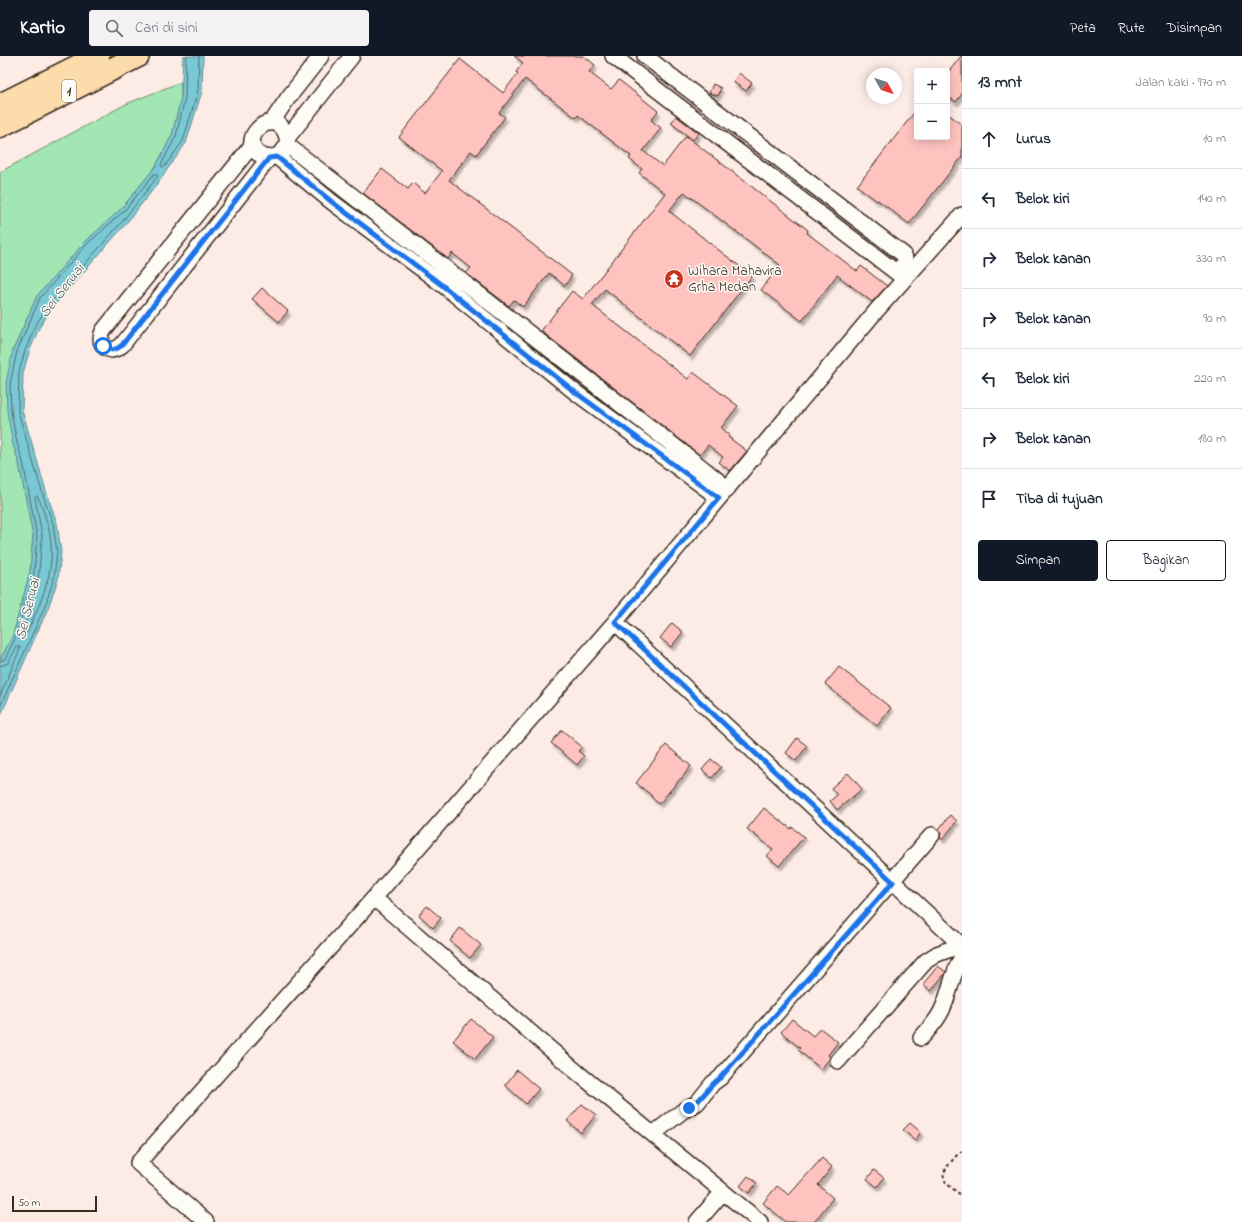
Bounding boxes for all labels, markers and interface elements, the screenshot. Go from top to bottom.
search box [89,10,369,46]
text: Kartio [20,15,65,42]
icon: search [103,17,125,39]
text: Cari di sini [135,17,198,39]
text: Peta [1070,18,1096,39]
text: Rute [1118,18,1145,39]
text: Disimpan [1167,18,1222,39]
north arrow [866,68,902,104]
map controls [914,68,950,140]
button: + [914,68,950,104]
text: 13 mnt [978,70,1022,95]
text: Jalan kaki · 970 m [1136,73,1226,92]
road number: 1 [62,80,76,102]
button: − [914,104,950,140]
icon: ahead [978,128,1000,150]
text: Lurus [1016,128,1051,150]
text: 10 m [1203,129,1226,148]
icon: left [978,188,1000,210]
text: Belok kiri [1016,188,1070,210]
text: 140 m [1198,189,1226,208]
icon: right [978,248,1000,270]
text: Belok kanan [1016,248,1091,270]
text: 330 m [1196,249,1226,268]
water label: Sei Seruai [34,258,91,323]
place label: Wihara Mahavira Grha Medan [688,261,782,298]
temple icon: Wihara Mahavira Grha Medan [663,268,685,290]
icon: right [978,308,1000,330]
text: Belok kanan [1016,308,1091,330]
text: 90 m [1203,309,1226,328]
route start [94,337,112,355]
icon: left [978,368,1000,390]
text: Belok kiri [1016,368,1070,390]
text: 220 m [1194,369,1226,388]
icon: right [978,428,1000,450]
text: Belok kanan [1016,428,1091,450]
text: 180 m [1198,429,1226,448]
icon: arrive [978,488,1000,510]
text: Tiba di tujuan [1016,488,1103,510]
button: Simpan [978,540,1098,581]
button: Bagikan [1106,540,1226,581]
water label: Sei Seruai [10,574,47,642]
route end [680,1099,698,1117]
scale bar [12,1194,97,1213]
text: 50 m [18,1195,40,1211]

